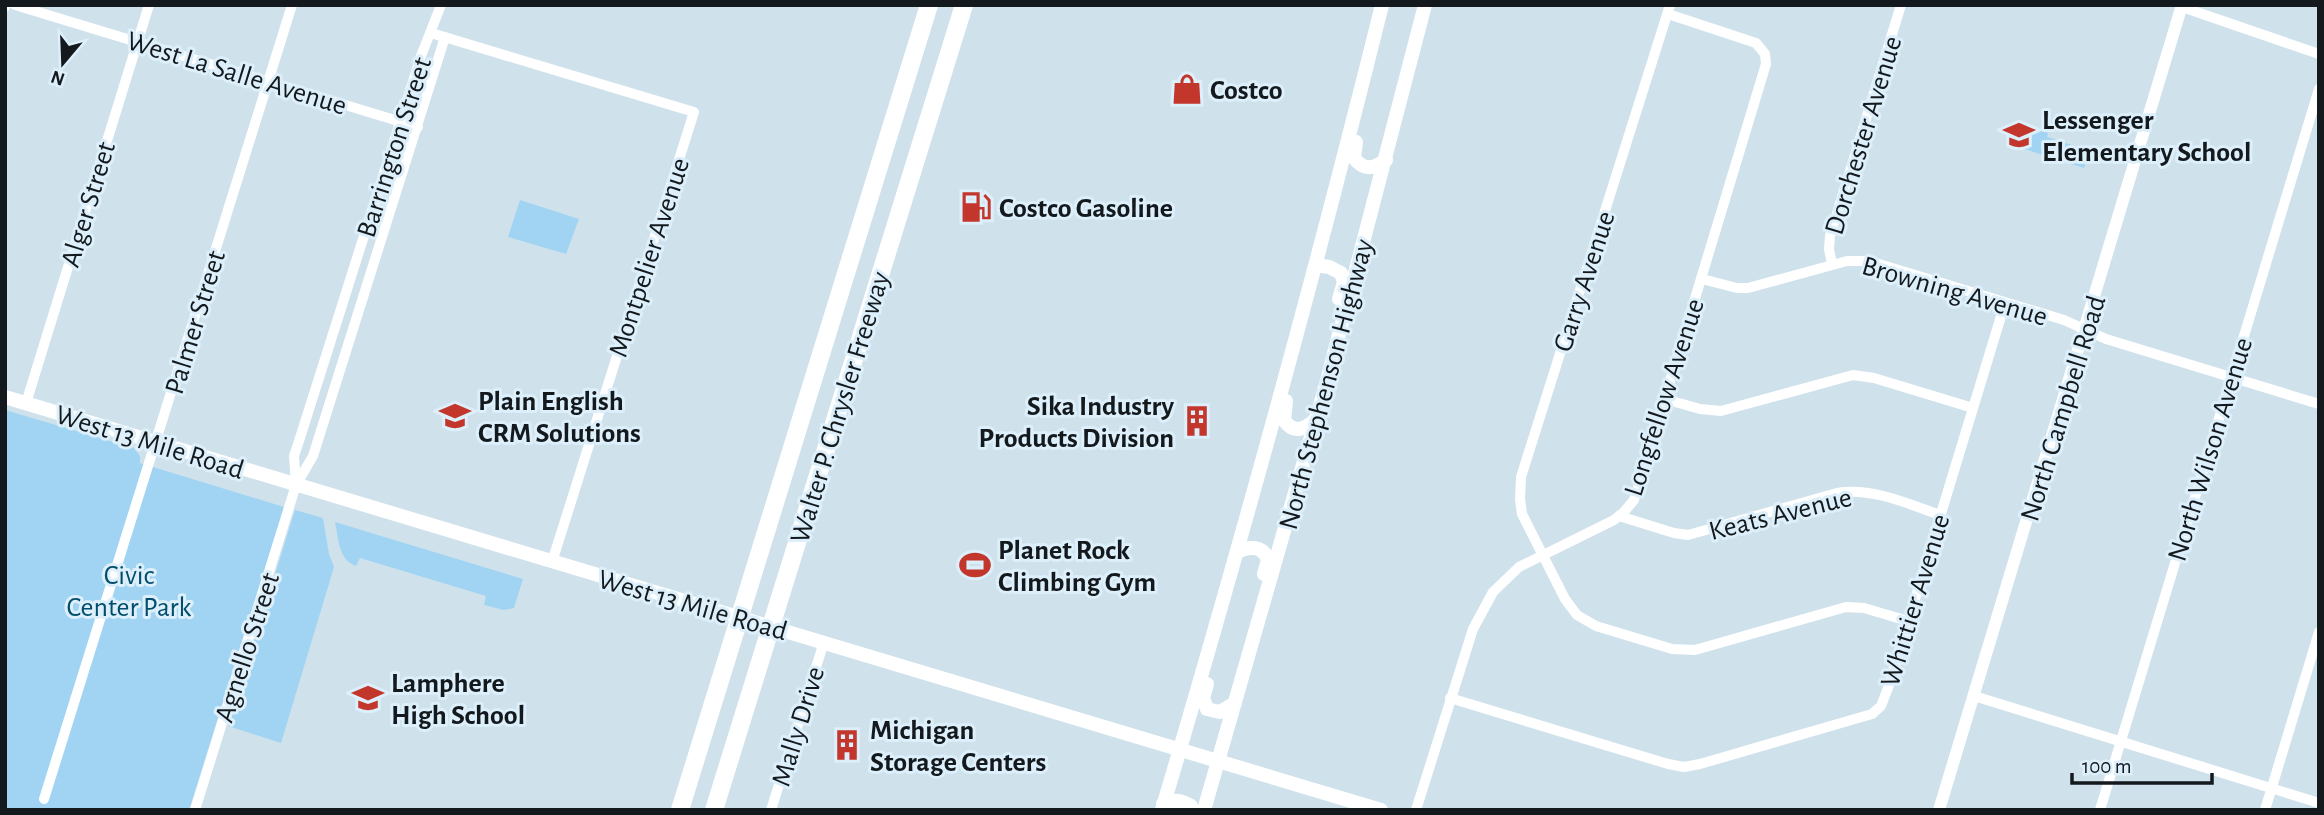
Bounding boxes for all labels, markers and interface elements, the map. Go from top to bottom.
street label: West La Salle Avenue [123,27,350,121]
north arrow [28,28,98,98]
street label: Dorchester Avenue [1820,33,1907,238]
street label: Barrington Street [353,54,437,241]
text: N [49,67,67,89]
shop icon: Costco [1170,72,1204,106]
place label: Costco [1210,77,1283,105]
place label: Lessenger Elementary School [2042,107,2251,167]
school or university icon: Lessenger Elementary School [2002,118,2036,152]
street label: Alger Street [57,139,121,270]
street label: Montpelier Avenue [605,155,695,361]
fuel station icon: Costco Gasoline [959,190,993,224]
place label: Costco Gasoline [999,195,1173,223]
street label: Garry Avenue [1549,208,1621,355]
street label: North Stephenson Highway [1275,236,1379,533]
street label: Palmer Street [161,247,231,398]
street label: Browning Avenue [1859,252,2050,332]
street label: Walter P. Chrysler Freeway [786,269,896,546]
street label: North Campbell Road [2016,292,2112,525]
street label: Longfellow Avenue [1620,295,1710,500]
street label: North Wilson Avenue [2164,334,2258,565]
place label: Plain English CRM Solutions [478,388,641,448]
place label: Sika Industry Products Division [979,393,1174,453]
school or university icon: Plain English CRM Solutions [438,399,472,433]
street label: West 13 Mile Road [52,401,247,485]
building icon: Sika Industry Products Division [1180,404,1214,438]
street label: Keats Avenue [1706,484,1855,546]
street label: Whittier Avenue [1876,511,1955,690]
place label: Planet Rock Climbing Gym [998,537,1156,597]
sports icon: Planet Rock Climbing Gym [958,548,992,582]
park label: Civic Center Park [67,562,192,622]
street label: West 13 Mile Road [595,566,790,646]
street label: Agnello Street [211,569,285,726]
street label: Mally Drive [767,663,830,790]
place label: Lamphere High School [391,670,525,730]
school or university icon: Lamphere High School [351,681,385,715]
place label: Michigan Storage Centers [870,717,1046,777]
building icon: Michigan Storage Centers [830,728,864,762]
scale bar [2072,742,2212,786]
text: 100 m [2082,756,2132,777]

